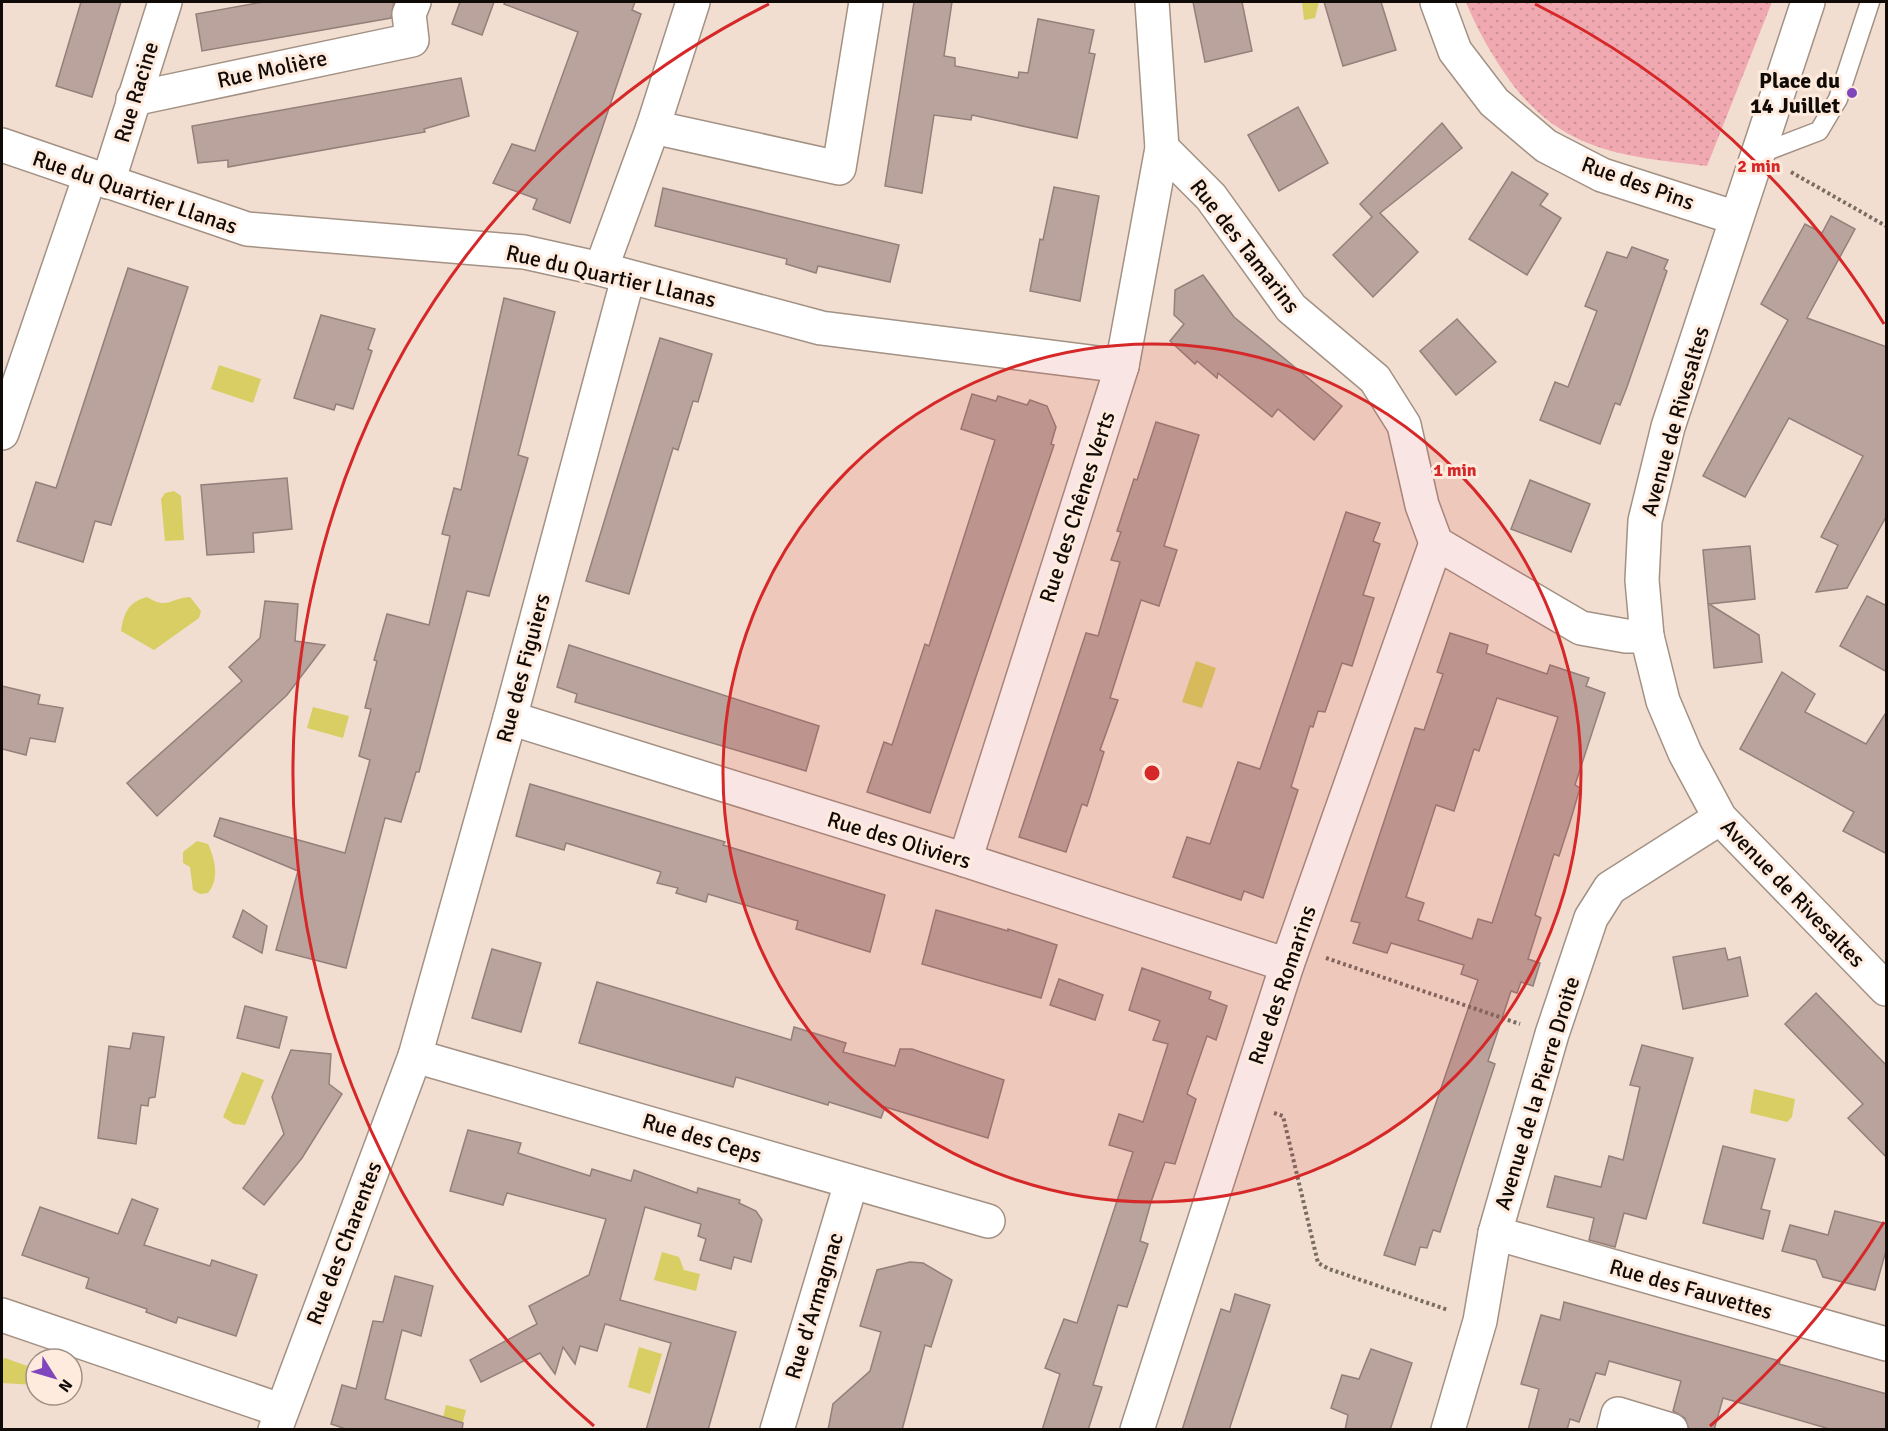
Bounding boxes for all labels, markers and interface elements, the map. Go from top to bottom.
street label: Rue Racine [108,38,164,146]
street label: Rue Molière [215,44,329,94]
place label: Place du 14 Juillet [1750,67,1840,119]
marker: Place du 14 Juillet [1845,86,1859,100]
street label: Rue du Quartier Llanas [29,144,241,240]
street label: Rue des Pins [1578,150,1698,216]
text: 2 min [1737,155,1781,177]
street label: Rue des Tamarins [1184,174,1306,318]
street label: Rue du Quartier Llanas [503,239,719,313]
street label: Avenue de Rivesaltes [1635,323,1715,519]
street label: Rue des Chênes Verts [1033,408,1121,606]
text: 1 min [1433,459,1477,481]
street label: Rue des Figuiers [490,590,556,746]
centre of rings [1142,763,1162,783]
street label: Rue des Oliviers [824,805,974,875]
street label: Avenue de Rivesaltes [1715,813,1871,973]
street label: Rue des Romarins [1242,902,1322,1068]
street label: Avenue de la Pierre Droite [1489,973,1585,1213]
street label: Rue des Ceps [639,1107,765,1169]
street label: Rue des Charentes [300,1157,388,1329]
street label: Rue d'Armagnac [779,1229,849,1383]
street label: Rue des Fauvettes [1606,1253,1776,1325]
north arrow [24,1347,84,1407]
text: N [54,1375,77,1396]

